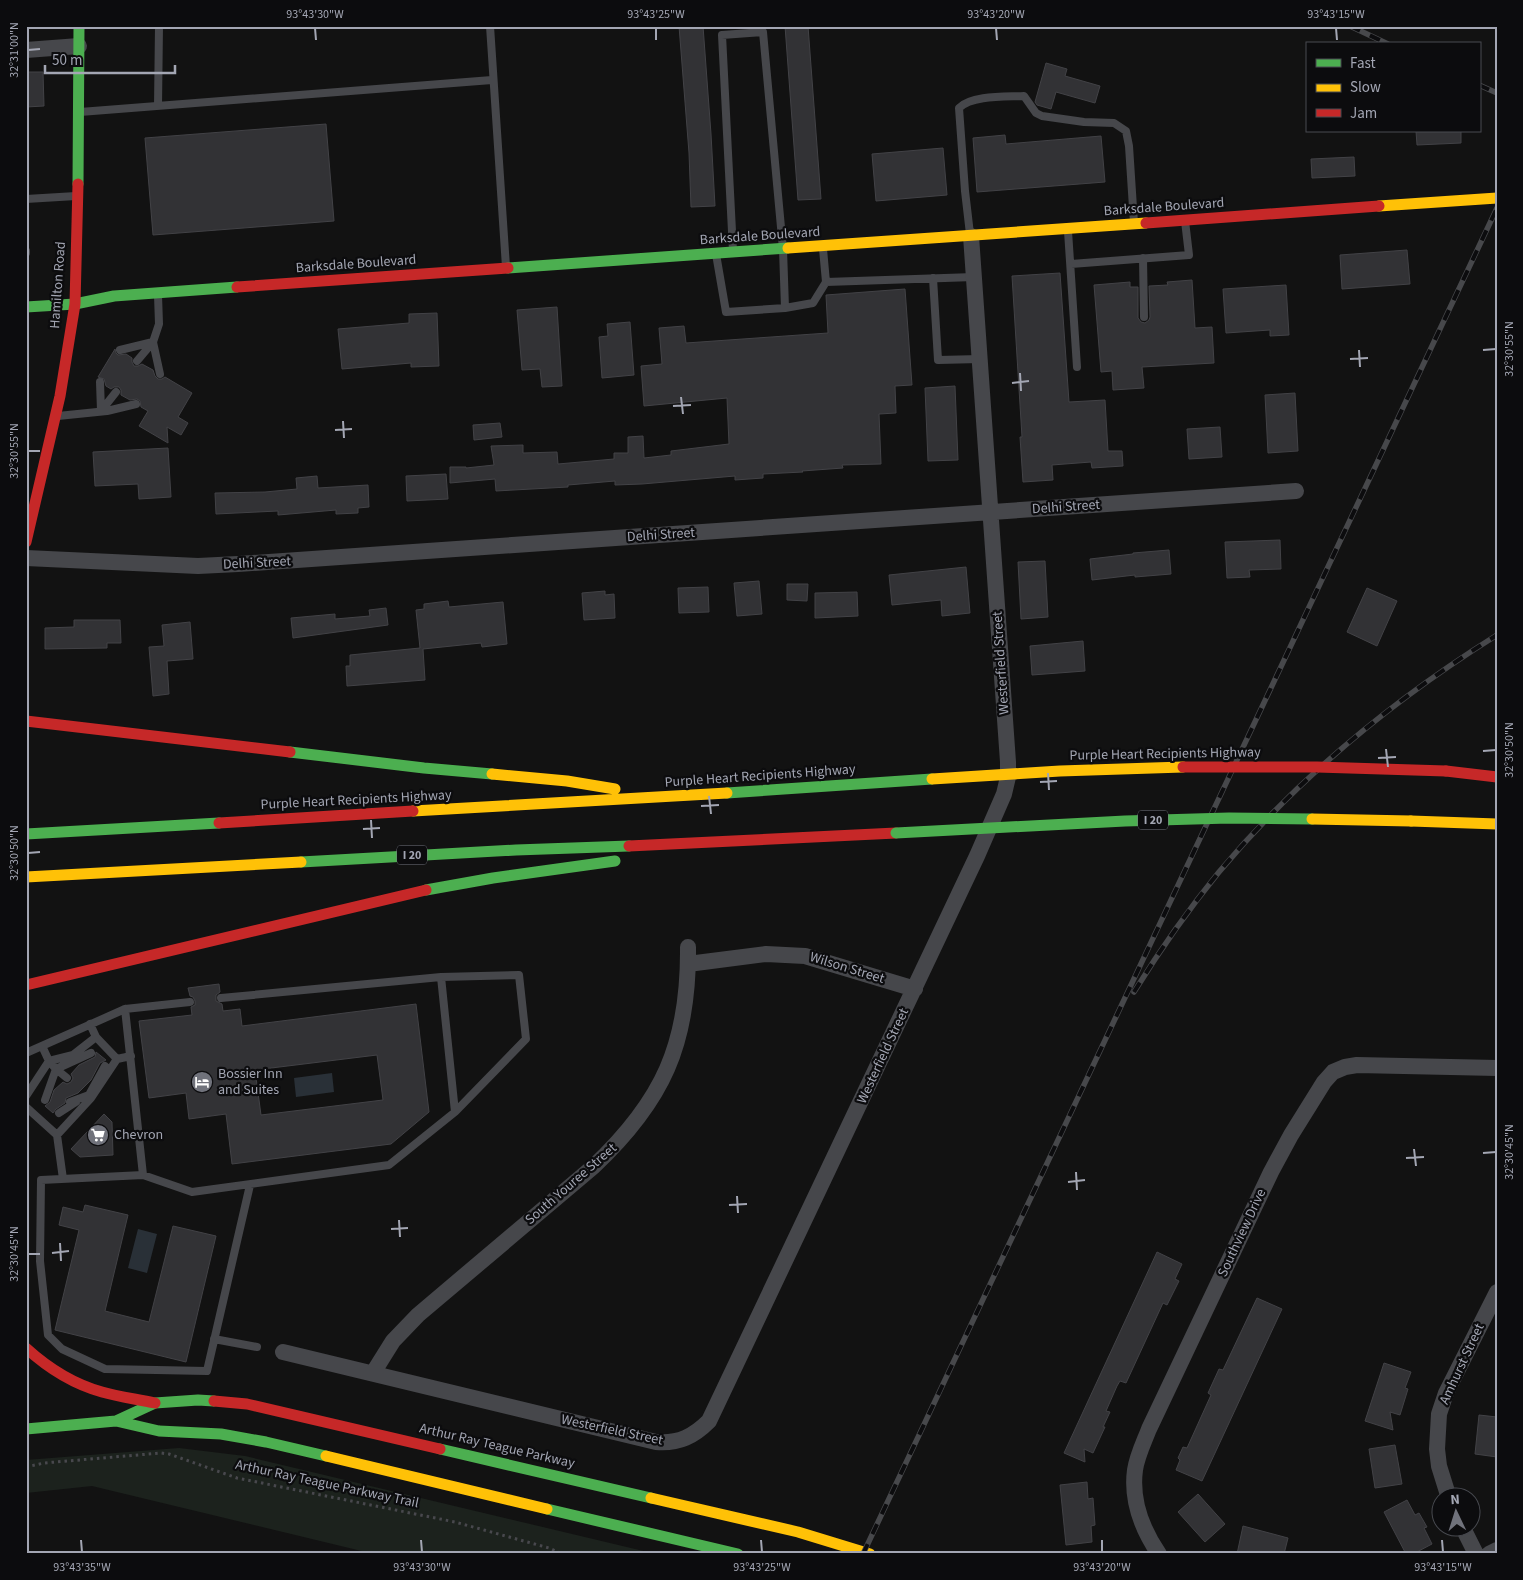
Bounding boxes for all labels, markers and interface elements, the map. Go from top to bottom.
text: 93°43'30"W [286,6,344,23]
text: 93°43'25"W [627,6,685,23]
text: 93°43'20"W [967,6,1025,23]
text: 93°43'15"W [1307,6,1365,23]
text: 32°31'00"N [6,22,23,78]
scale bar [45,42,175,74]
legend [1306,42,1480,132]
text: 50 m [52,50,82,71]
text: Fast [1350,53,1376,74]
text: Slow [1350,77,1381,98]
text: Jam [1350,103,1377,124]
street label: Barksdale Boulevard [1103,193,1225,221]
street label: Barksdale Boulevard [699,222,821,250]
street label: Hamilton Road [45,241,71,329]
street label: Barksdale Boulevard [295,250,417,278]
text: 32°30'55"N [1501,321,1518,377]
text: 32°30'55"N [6,423,23,479]
street label: Delhi Street [1031,495,1101,519]
street label: Delhi Street [626,523,696,547]
street label: Delhi Street [222,551,292,575]
street label: Westerfield Street [987,610,1015,715]
text: 32°30'50"N [1501,722,1518,778]
street label: Purple Heart Recipients Highway [1069,742,1261,766]
street label: Purple Heart Recipients Highway [664,759,857,793]
street label: Purple Heart Recipients Highway [260,785,452,815]
road number: I 20 [1138,810,1168,830]
text: 32°30'50"N [6,825,23,881]
road number: I 20 [397,846,427,864]
street label: Wilson Street [807,947,887,989]
street label: Westerfield Street [852,1005,914,1107]
place label: Bossier Inn and Suites [218,1064,283,1100]
hotel icon: Bossier Inn and Suites [190,1070,214,1094]
supermarket icon: Chevron [86,1123,110,1147]
text: 32°30'45"N [1501,1124,1518,1180]
place label: Chevron [114,1125,163,1145]
street label: South Youree Street [521,1138,621,1229]
street label: Southview Drive [1213,1186,1271,1280]
text: 32°30'45"N [6,1226,23,1282]
street label: Amhurst Street [1434,1320,1490,1408]
street label: Westerfield Street [559,1409,665,1451]
street label: Arthur Ray Teague Parkway [417,1418,577,1474]
street label: Arthur Ray Teague Parkway Trail [233,1455,421,1513]
north arrow [1430,1488,1480,1538]
text: N [1450,1490,1461,1510]
text: 93°43'35"W [53,1559,111,1576]
text: 93°43'30"W [393,1559,451,1576]
text: 93°43'25"W [733,1559,791,1576]
text: 93°43'20"W [1073,1559,1131,1576]
text: 93°43'15"W [1414,1559,1472,1576]

